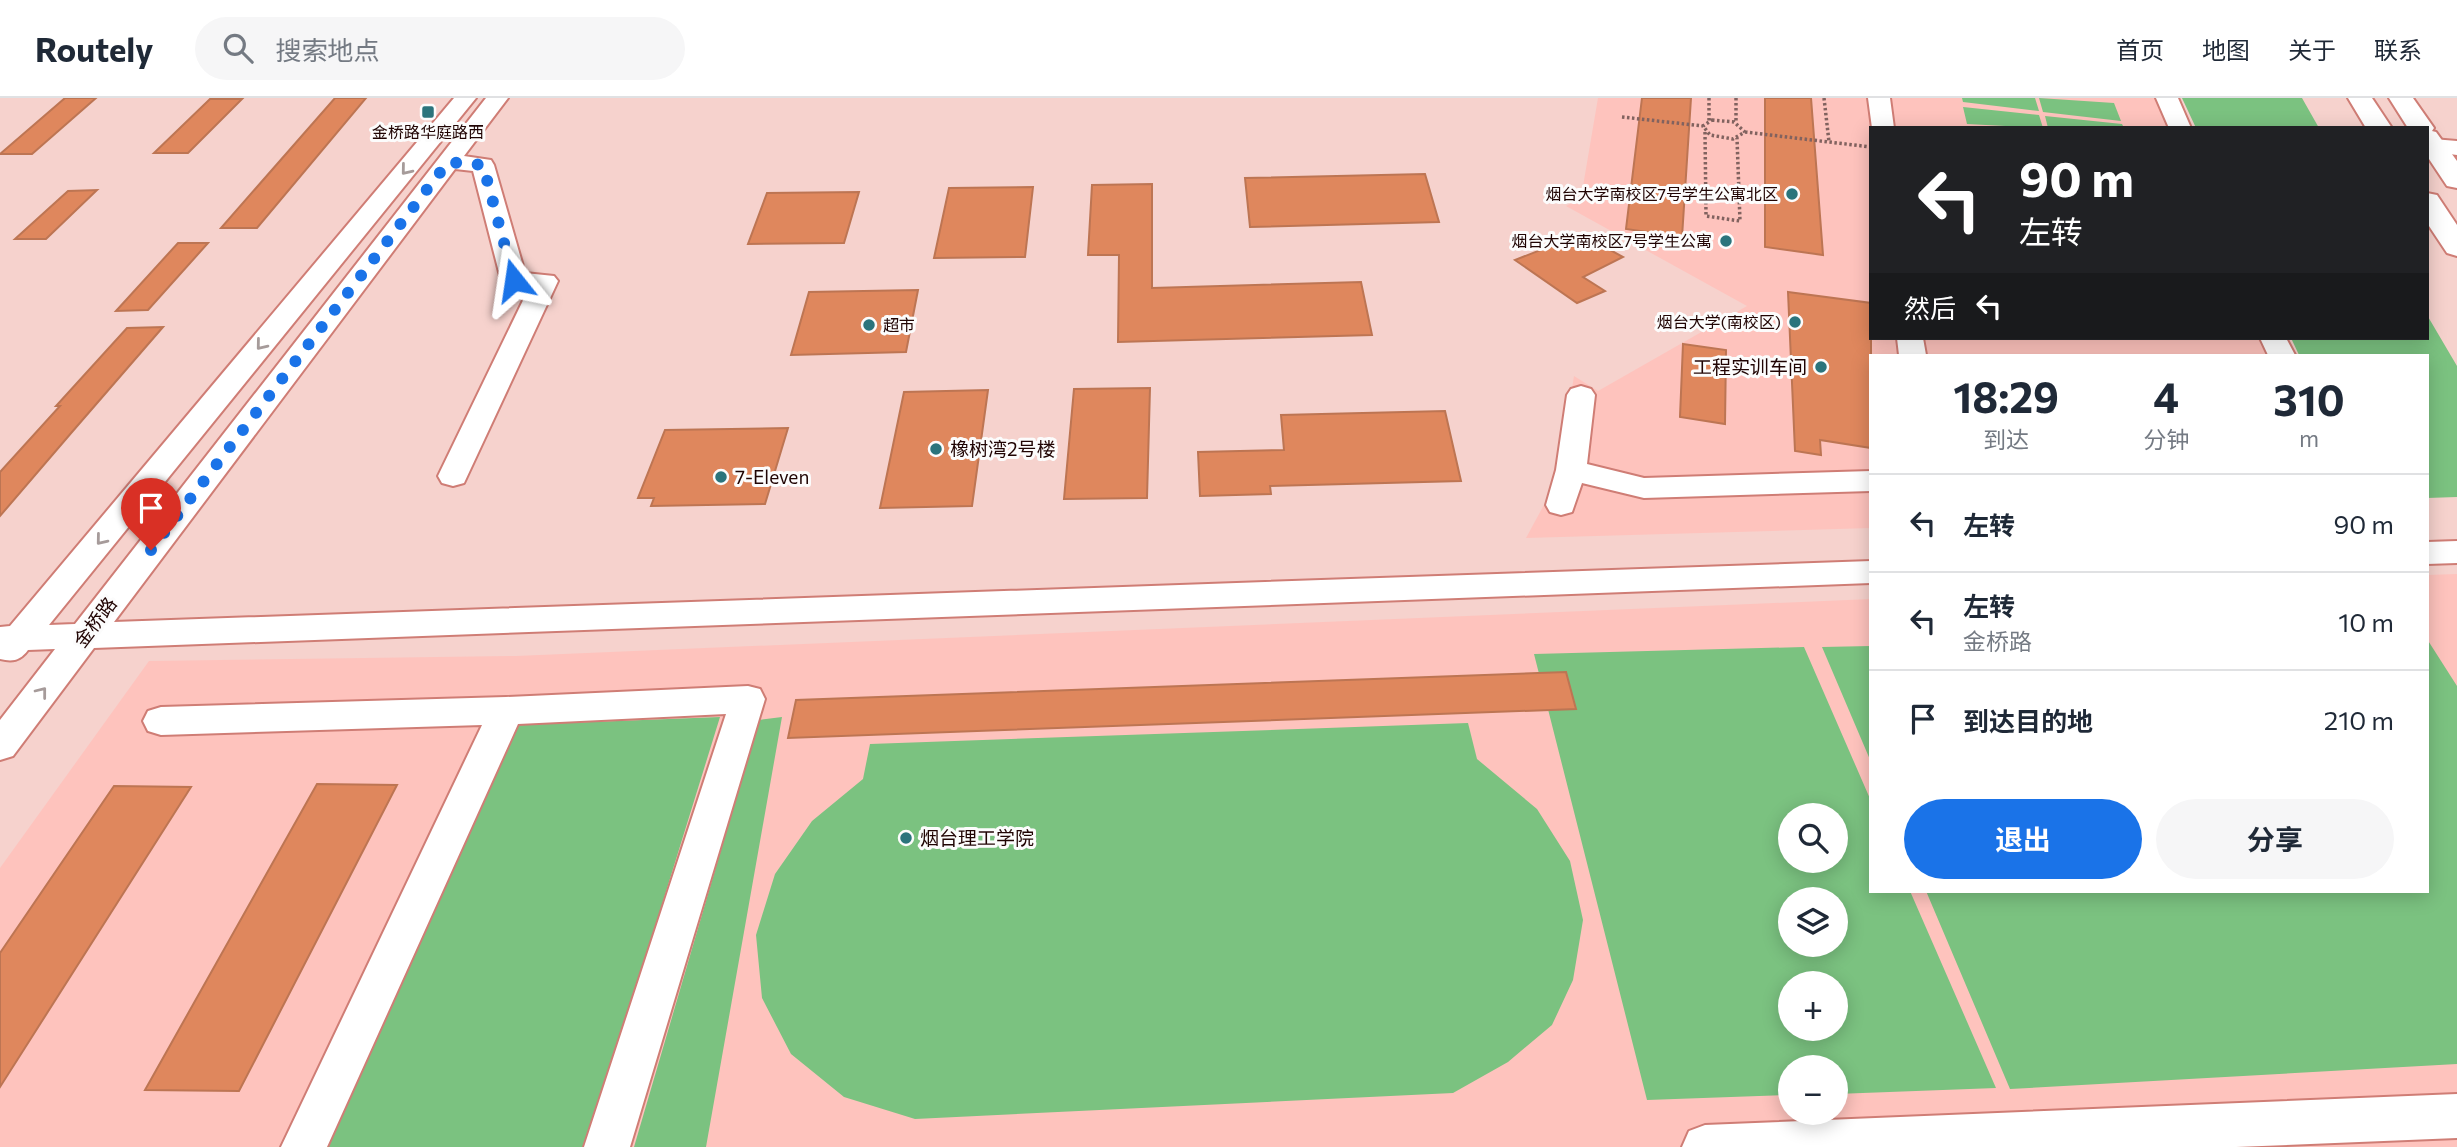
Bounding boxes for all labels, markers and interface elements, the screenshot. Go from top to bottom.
search box [195,17,685,80]
text: Routely [35,28,153,69]
icon: search [219,29,257,67]
text: 搜索地点 [275,34,380,65]
text: 首页 [2116,35,2164,64]
text: 地图 [2202,35,2250,64]
text: 关于 [2288,35,2336,64]
text: 联系 [2374,35,2422,64]
marker: 金桥路华庭路西 [420,104,436,120]
place label: 金桥路华庭路西 [372,122,484,141]
text: 90 m [2019,147,2134,207]
icon: left [1904,154,1995,245]
one-way arrow [401,162,414,174]
place label: 烟台大学南校区7号学生公寓北区 [1546,184,1778,203]
marker: 烟台大学南校区7号学生公寓北区 [1784,186,1800,202]
text: 左转 [2019,211,2083,251]
place label: 烟台大学南校区7号学生公寓 [1512,231,1712,250]
marker: 烟台大学南校区7号学生公寓 [1718,233,1734,249]
position arrow [477,243,551,317]
icon: left [1970,287,2008,325]
text: 然后 [1904,292,1956,323]
place label: 烟台大学(南校区) [1657,312,1781,331]
marker: 烟台大学(南校区) [1787,314,1803,330]
place label: 超市 [883,315,915,334]
marker: 超市 [861,317,877,333]
one-way arrow [257,337,269,350]
place label: 工程实训车间 [1693,355,1807,378]
marker: 工程实训车间 [1813,359,1829,375]
text: 18:29 [1953,370,2059,422]
text: 4 [2153,370,2179,422]
text: 310 [2273,373,2345,425]
text: m [2299,424,2319,452]
text: 到达 [1983,425,2029,453]
text: 分钟 [2143,425,2189,453]
place label: 橡树湾2号楼 [950,437,1056,460]
marker: 橡树湾2号楼 [928,441,944,457]
place label: 7-Eleven [735,465,809,488]
marker: 7-Eleven [713,469,729,485]
pin [121,478,181,550]
icon: arrive [132,489,170,527]
icon: left [1904,504,1942,542]
text: 90 m [2334,508,2394,539]
text: 左转 [1963,509,2015,540]
one-way arrow [96,532,109,544]
text: 左转 [1963,590,2015,621]
street label: 金桥路 [68,592,121,651]
icon: left [1904,602,1942,640]
text: 10 m [2338,606,2394,637]
text: 金桥路 [1963,627,2032,655]
one-way arrow [33,687,46,700]
icon: arrive [1904,700,1942,738]
text: 210 m [2324,704,2394,735]
text: 到达目的地 [1963,705,2093,736]
button: 退出 [1904,799,2142,879]
button: 分享 [2156,799,2394,879]
map controls [1778,803,1848,1125]
button: search [1778,803,1848,873]
place label: 烟台理工学院 [920,826,1034,849]
marker: 烟台理工学院 [898,830,914,846]
button: layers [1778,887,1848,957]
button: + [1778,971,1848,1041]
button: − [1778,1055,1848,1125]

